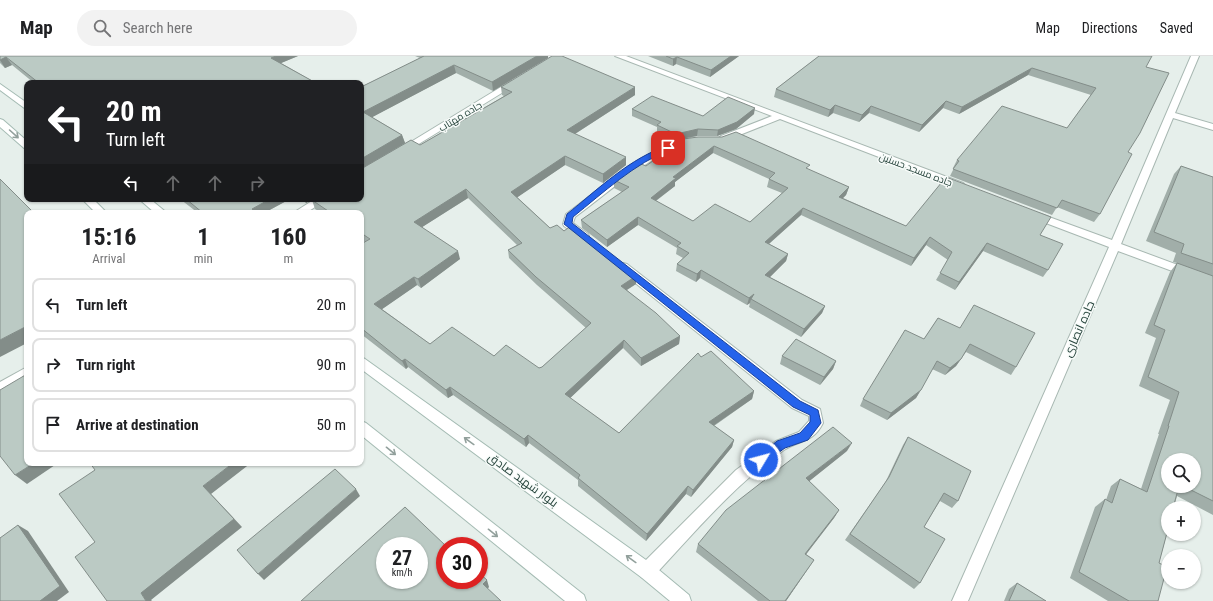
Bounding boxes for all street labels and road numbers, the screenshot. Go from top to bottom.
street label: جاده مهتاب [437,99,484,134]
street label: جاده مسجد حسنین [877,151,954,189]
street label: جاده انصاری [1060,299,1098,359]
street label: بلوار شهید صادق [485,450,561,510]

